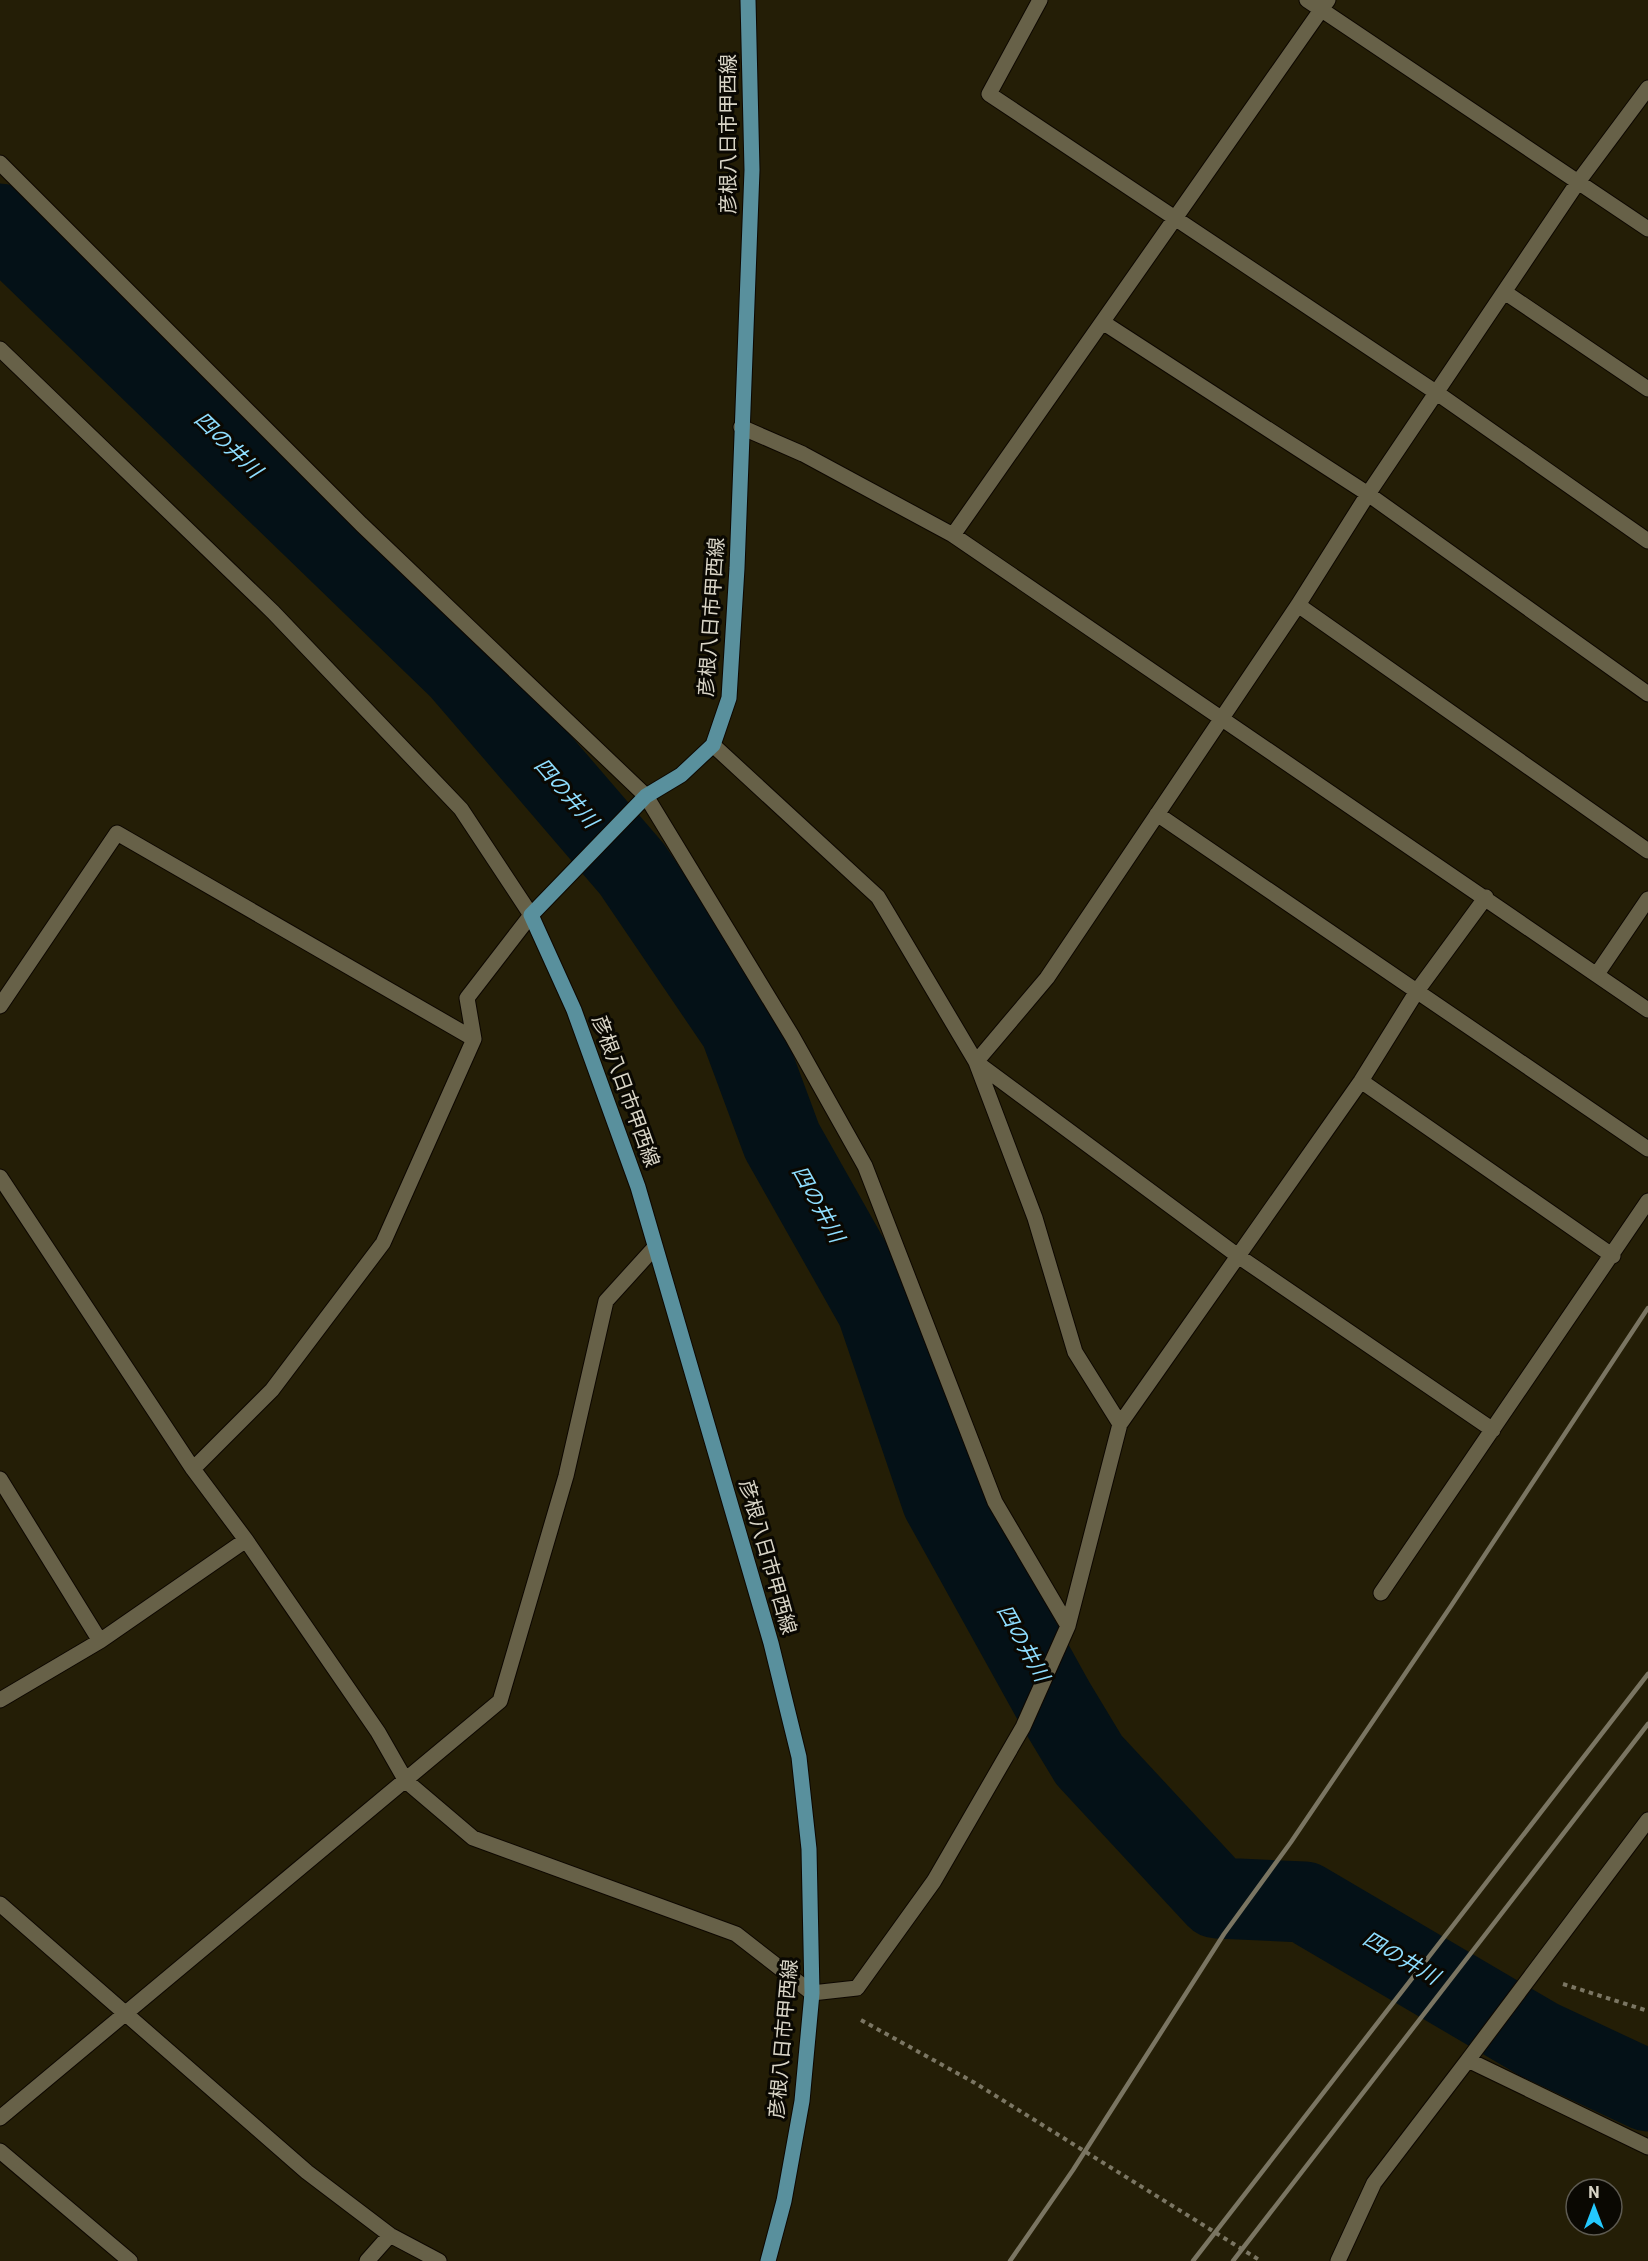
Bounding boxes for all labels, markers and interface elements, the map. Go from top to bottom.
street label: 彦根八日市甲西線 [716,54,740,214]
water label: 四の井川 [189,407,268,484]
street label: 彦根八日市甲西線 [693,536,729,698]
water label: 四の井川 [529,753,604,834]
street label: 彦根八日市甲西線 [587,1012,665,1170]
water label: 四の井川 [787,1161,850,1248]
street label: 彦根八日市甲西線 [734,1477,802,1637]
water label: 四の井川 [992,1600,1055,1687]
water label: 四の井川 [1359,1927,1445,1990]
street label: 彦根八日市甲西線 [764,1958,802,2120]
north arrow [1564,2177,1624,2237]
text: N [1588,2183,1600,2202]

